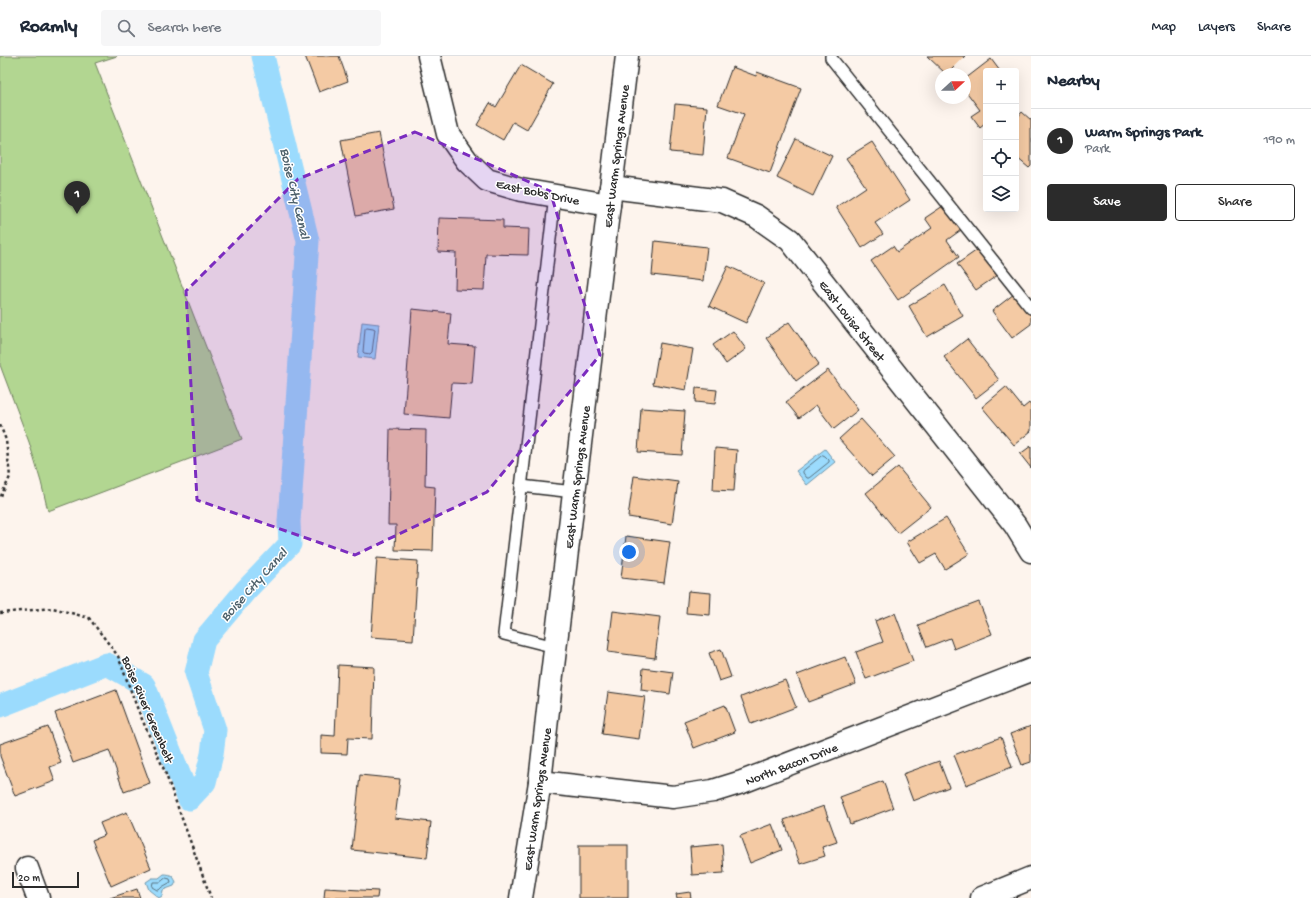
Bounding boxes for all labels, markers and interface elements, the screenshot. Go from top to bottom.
search box [101,10,381,46]
text: Roamly [20,16,77,39]
icon: search [115,17,137,39]
text: Search here [147,19,221,37]
text: Map [1152,19,1176,36]
text: Layers [1198,19,1235,36]
text: Share [1257,19,1291,36]
north arrow [935,68,971,104]
map controls [983,68,1019,212]
button: + [983,68,1019,104]
text: Nearby [1047,72,1100,92]
street label: East Warm Springs Avenue [601,84,634,229]
button: − [983,104,1019,140]
text: Warm Springs Park [1085,124,1202,142]
text: 1 [1057,133,1063,148]
text: 190 m [1264,133,1295,148]
button: locate [983,140,1019,176]
text: Park [1085,142,1110,157]
water label: Boise City Canal [275,147,312,241]
button: layers [983,176,1019,212]
street label: East Bobs Drive [494,177,581,210]
pin: 1 [64,181,90,214]
button: Save [1047,184,1167,221]
button: Share [1175,184,1295,221]
street label: East Louisa Street [815,278,888,366]
street label: East Warm Springs Avenue [562,405,595,550]
your location [619,542,639,562]
water label: Boise City Canal [218,545,293,626]
street label: Boise River Greenbelt [117,653,177,767]
street label: East Warm Springs Avenue [521,727,556,872]
street label: North Bacon Drive [744,741,841,790]
scale bar [12,870,79,889]
text: 20 m [18,873,40,885]

